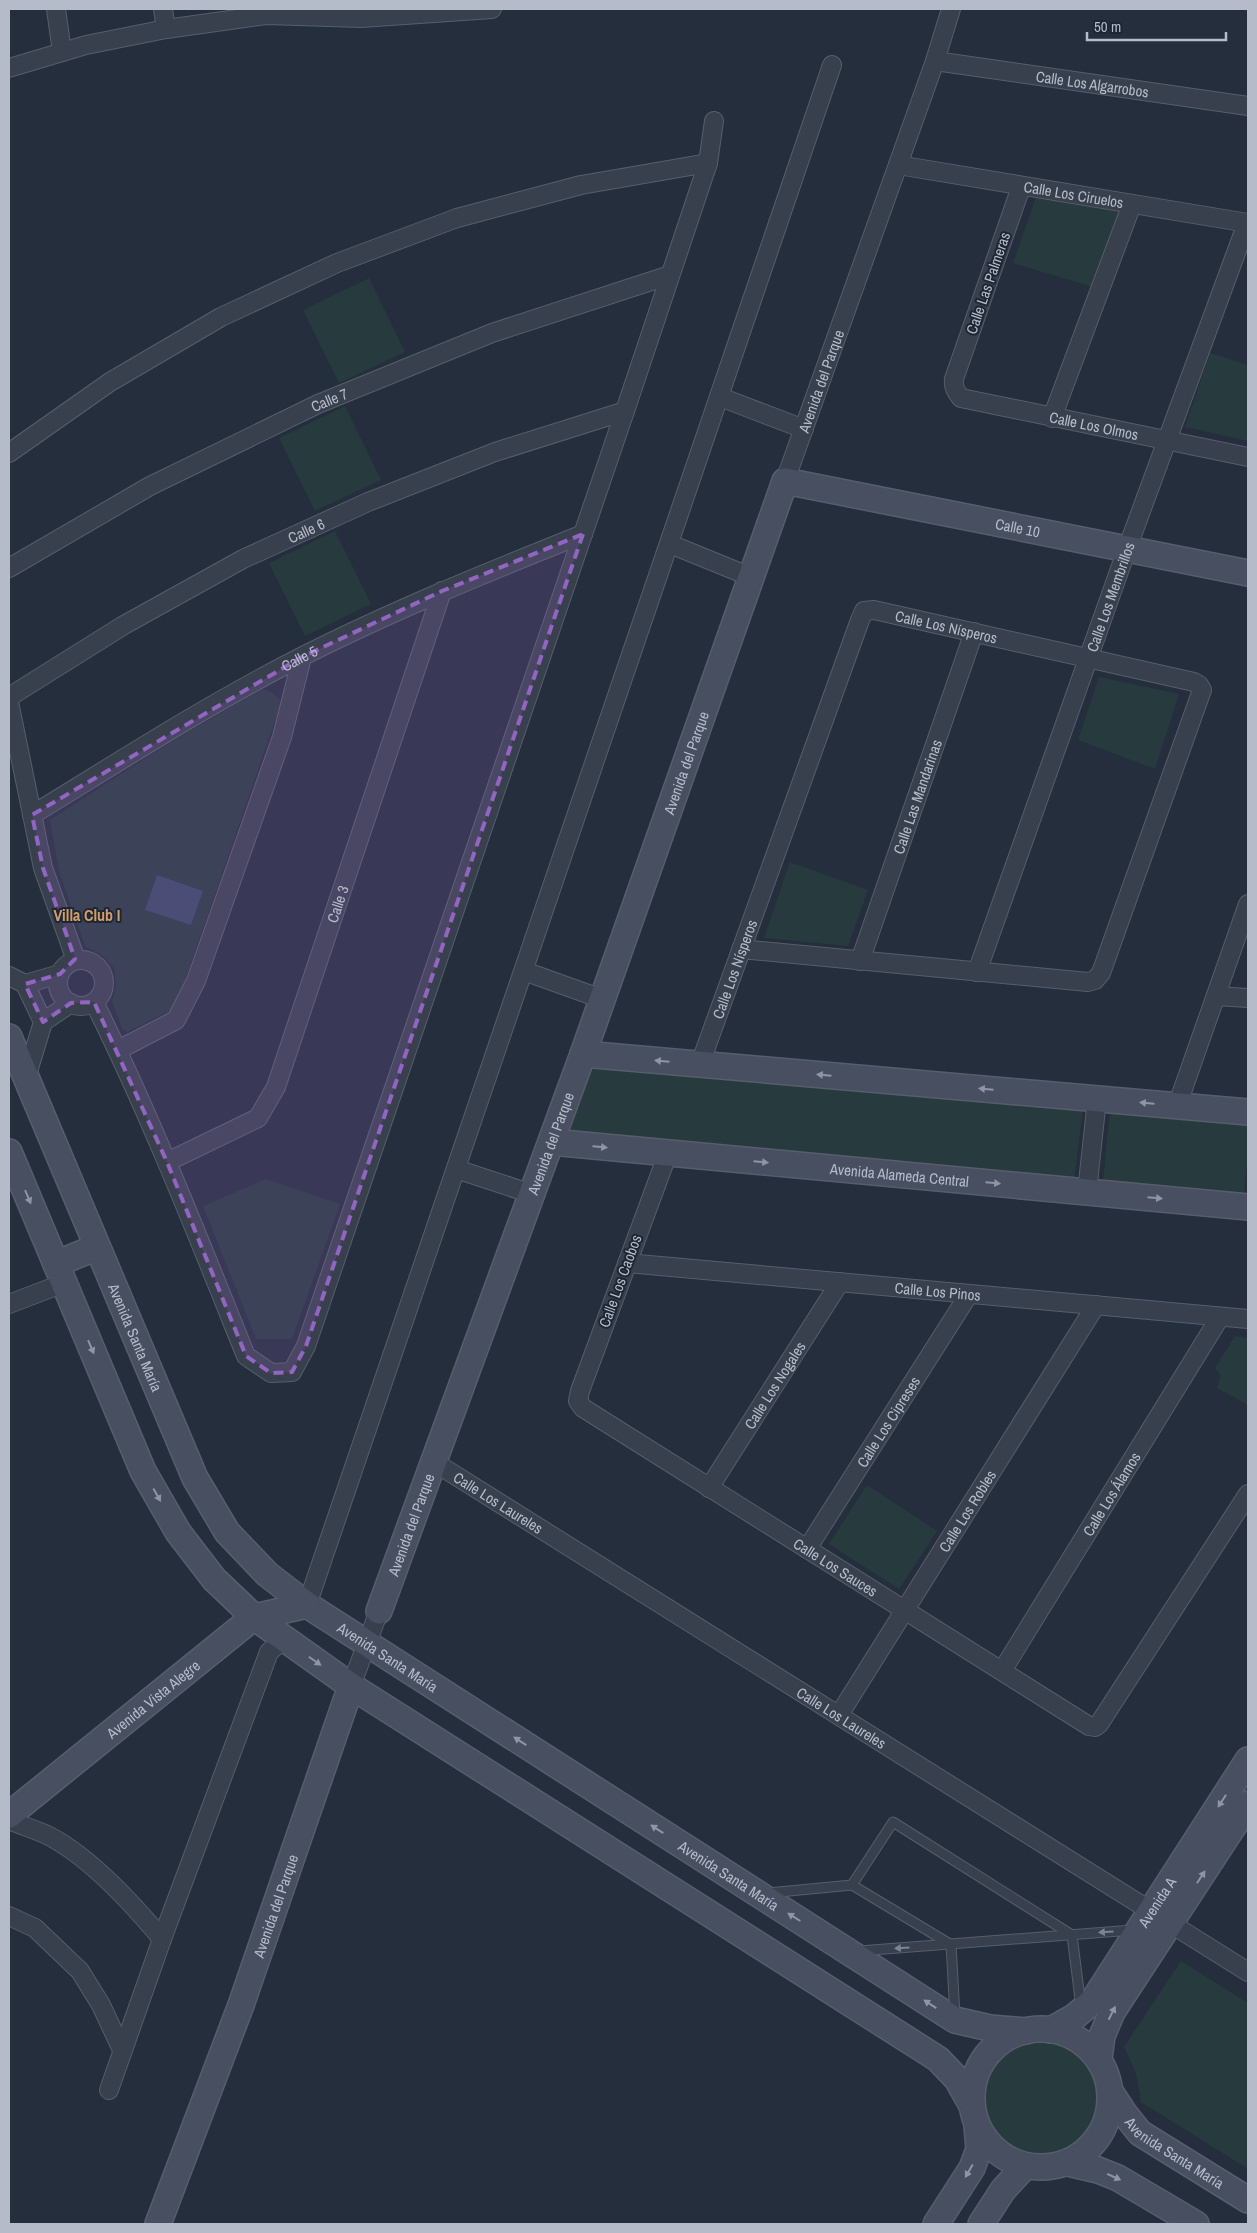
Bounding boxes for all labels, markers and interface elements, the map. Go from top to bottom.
scale bar [1087,10,1226,42]
text: 50 m [1094,16,1121,37]
street label: Calle Los Algarrobos [1035,65,1150,102]
street label: Calle Los Ciruelos [1022,176,1125,213]
street label: Calle Las Palmeras [961,229,1015,337]
street label: Avenida del Parque [792,327,849,436]
street label: Calle 7 [307,382,351,417]
street label: Calle Los Olmos [1048,406,1140,445]
street label: Calle 6 [284,513,328,548]
street label: Calle 10 [994,513,1042,542]
street label: Calle Los Membrillos [1081,539,1139,655]
street label: Calle Los Nísperos [893,605,999,648]
street label: Calle 5 [277,640,321,676]
street label: Avenida del Parque [657,708,714,818]
street label: Calle Las Mandarinas [887,737,946,857]
street label: Calle 3 [321,882,353,925]
district label: Villa Club I [54,904,120,926]
street label: Calle Los Nísperos [707,917,762,1021]
one-way arrow [653,1056,669,1064]
one-way arrow [815,1071,831,1079]
one-way arrow [977,1085,993,1093]
street label: Avenida del Parque [522,1089,579,1199]
one-way arrow [1139,1099,1155,1107]
one-way arrow [592,1143,608,1151]
street label: Avenida Alameda Central [828,1157,970,1191]
one-way arrow [754,1158,770,1166]
one-way arrow [985,1180,1001,1188]
one-way arrow [24,1190,32,1204]
one-way arrow [1147,1195,1163,1203]
street label: Calle Los Caobos [594,1232,646,1330]
street label: Calle Los Pinos [894,1277,982,1305]
street label: Avenida Santa María [103,1279,168,1395]
street label: Calle Los Nogales [739,1337,810,1433]
one-way arrow [88,1339,95,1354]
street label: Calle Los Cipreses [851,1372,925,1471]
street label: Calle Los Álamos [1077,1448,1145,1540]
street label: Calle Los Laureles [450,1466,547,1538]
street label: Calle Los Robles [933,1466,1001,1556]
street label: Avenida del Parque [382,1470,439,1580]
one-way arrow [153,1488,161,1502]
street label: Calle Los Sauces [790,1532,882,1601]
street label: Avenida Santa María [333,1616,442,1697]
street label: Avenida Vista Alegre [101,1654,204,1744]
one-way arrow [308,1656,322,1666]
street label: Calle Los Laureles [793,1681,890,1753]
one-way arrow [513,1737,526,1746]
one-way arrow [1217,1795,1227,1808]
one-way arrow [650,1824,663,1834]
street label: Avenida Santa María [674,1835,783,1915]
street label: Avenida del Parque [247,1851,303,1961]
one-way arrow [1196,1870,1206,1884]
street label: Avenida A [1132,1872,1181,1932]
one-way arrow [787,1912,800,1921]
one-way arrow [1098,1929,1114,1937]
one-way arrow [894,1944,910,1952]
one-way arrow [924,1999,937,2009]
one-way arrow [1108,2006,1116,2020]
street label: Avenida Santa María [1120,2111,1228,2193]
one-way arrow [965,2164,973,2179]
one-way arrow [1107,2173,1121,2181]

